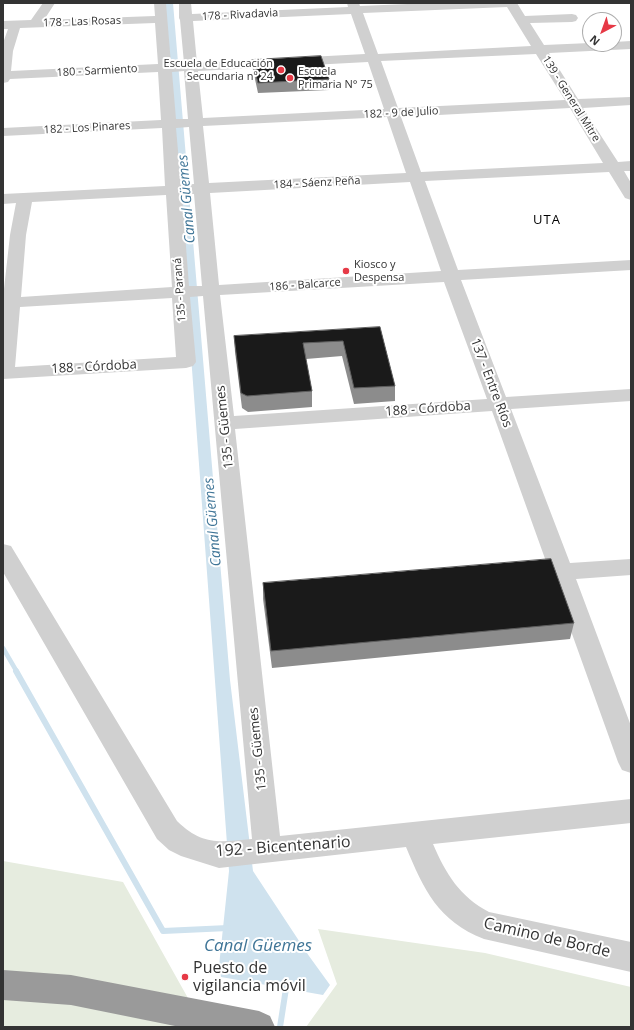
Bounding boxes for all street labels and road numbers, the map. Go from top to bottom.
street label: 178 - Rivadavia [201,6,279,24]
street label: 178 - Las Rosas [43,14,121,30]
street label: 139 - General Mitre [539,54,603,144]
street label: 180 - Sarmiento [56,62,138,80]
street label: 182 - 9 de Julio [363,104,439,122]
street label: 182 - Los Pinares [43,119,131,137]
street label: 184 - Sáenz Peña [273,174,361,192]
street label: 135 - Paraná [171,257,189,323]
street label: 186 - Balcarce [269,276,341,294]
street label: 137 - Entre Ríos [467,336,515,430]
street label: 188 - Córdoba [51,357,137,377]
street label: 135 - Güemes [213,385,237,469]
street label: 188 - Córdoba [385,398,471,420]
street label: 135 - Güemes [246,707,270,791]
street label: 192 - Bicentenario [215,833,351,861]
street label: Camino de Borde [482,914,612,962]

